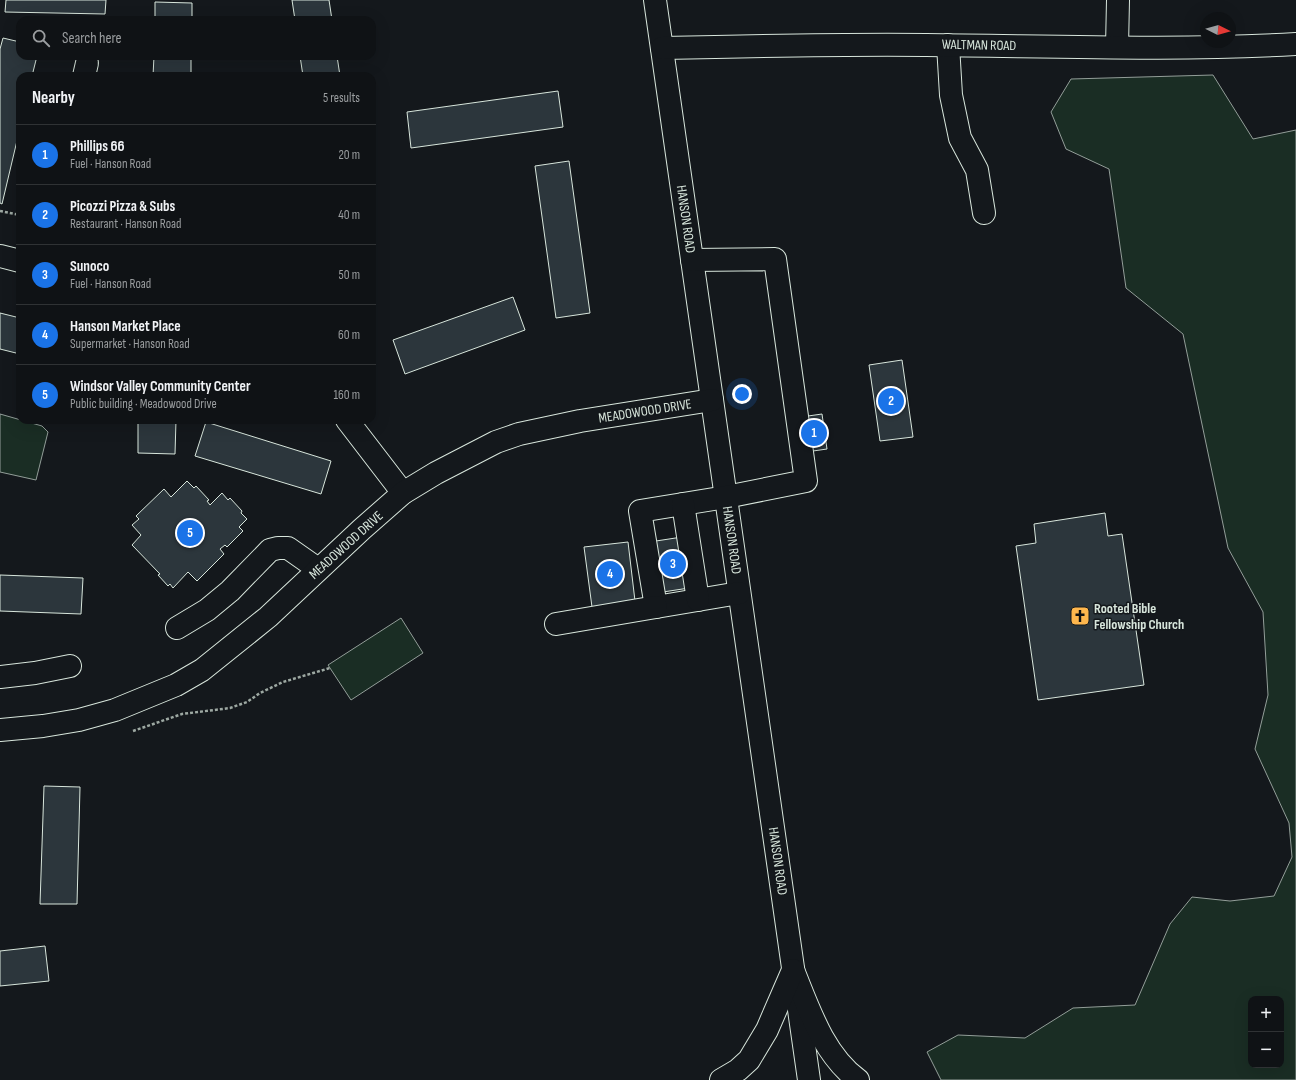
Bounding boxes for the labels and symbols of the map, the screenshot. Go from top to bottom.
north arrow [1200,12,1236,48]
street label: WALTMAN ROAD [942,36,1016,54]
street label: HANSON ROAD [673,184,699,254]
your location [732,384,752,404]
pin: 2 [878,386,904,416]
street label: MEADOWOOD DRIVE [597,395,693,427]
pin: 1 [801,418,827,448]
street label: HANSON ROAD [719,505,745,575]
street label: MEADOWOOD DRIVE [305,507,387,583]
pin: 5 [177,518,203,548]
pin: 3 [660,549,686,579]
pin: 4 [597,559,623,589]
place label: Rooted Bible Fellowship Church [1094,600,1184,633]
church icon: Rooted Bible Fellowship Church [1069,605,1091,627]
street label: HANSON ROAD [765,826,791,896]

